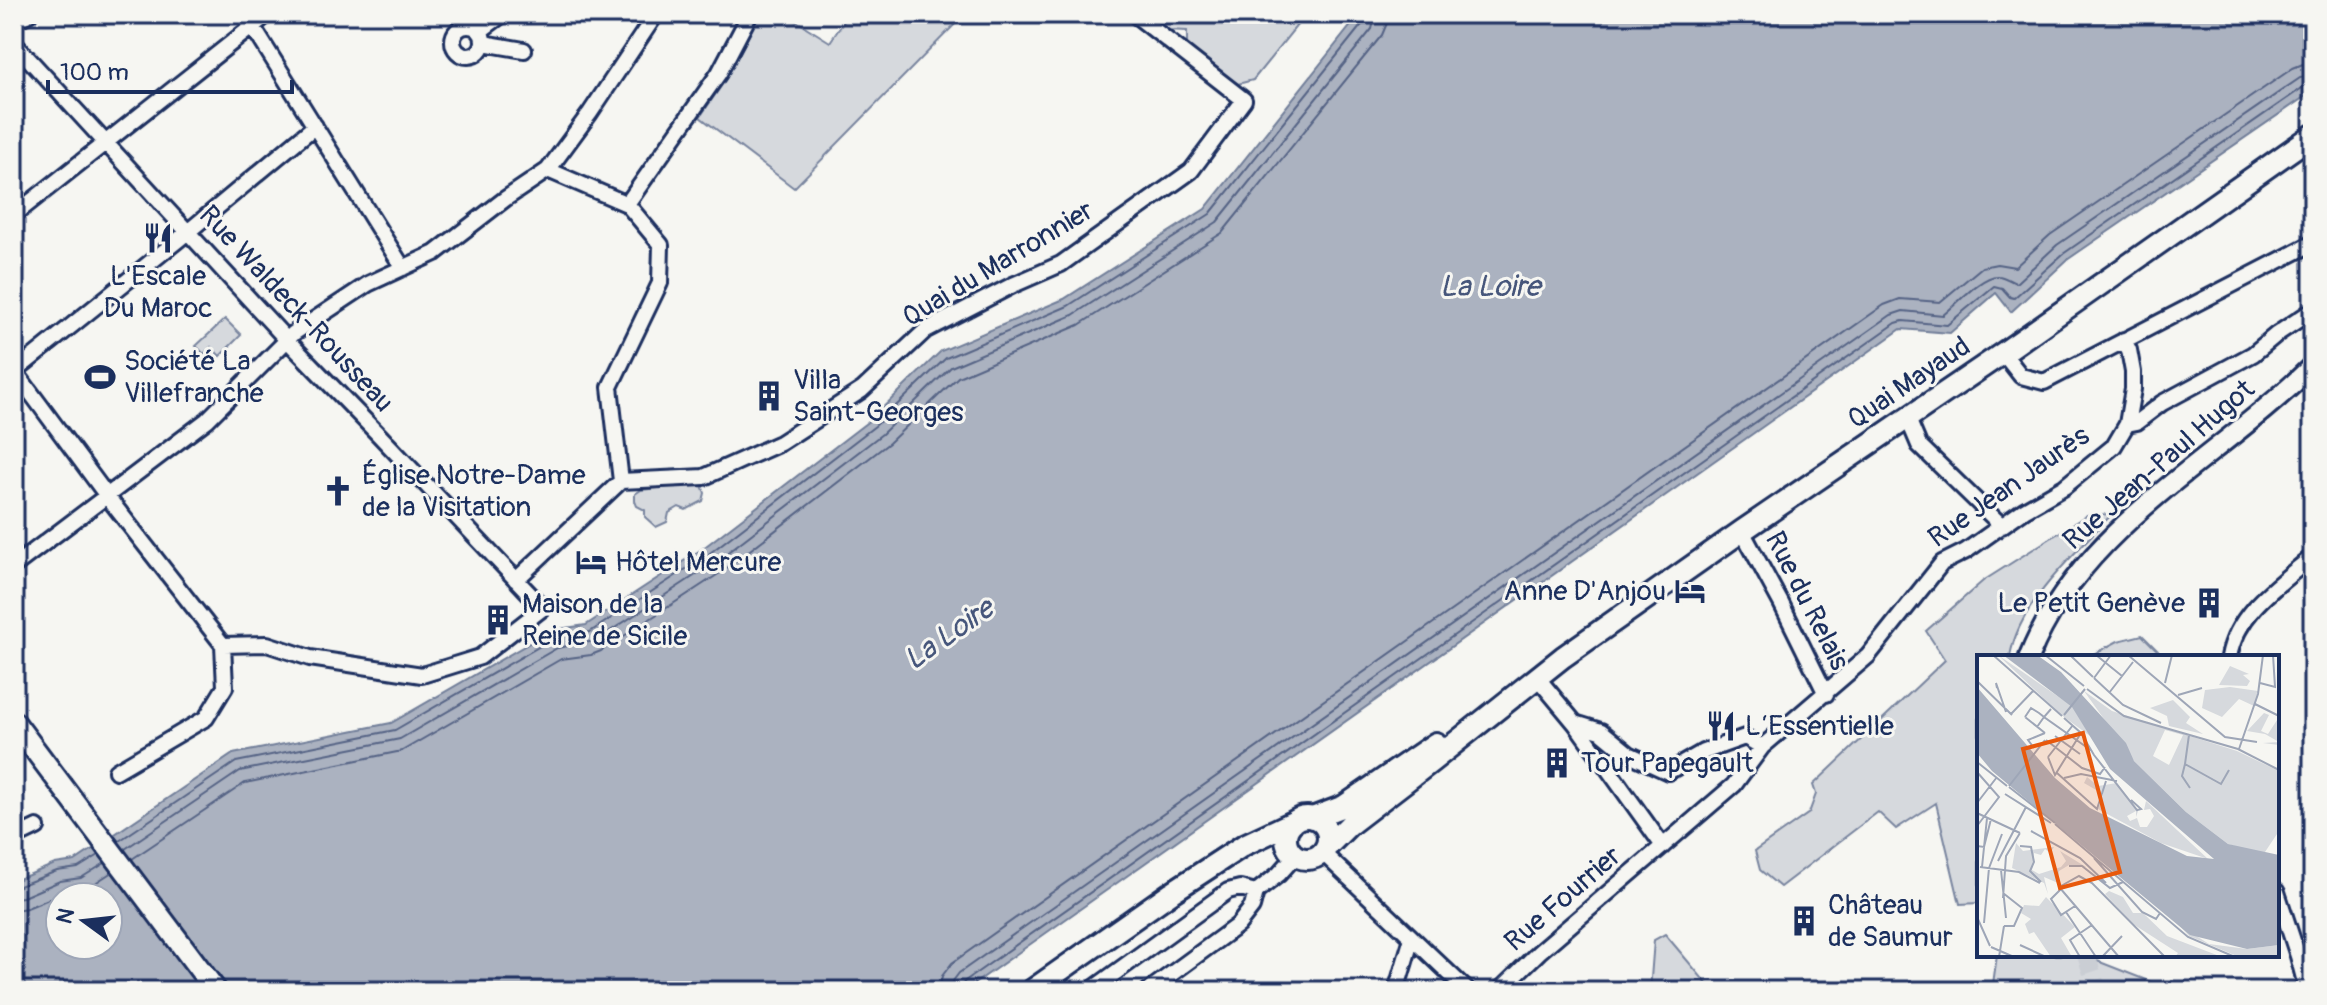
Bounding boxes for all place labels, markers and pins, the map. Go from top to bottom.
restaurant icon: L'Escale Du Maroc [141,221,175,255]
place label: L'Escale Du Maroc [103,259,213,326]
place label: Société La Villefranche [124,344,264,411]
sports icon: Société La Villefranche [83,360,117,394]
place label: Villa Saint-Georges [793,363,964,430]
building icon: Villa Saint-Georges [752,379,786,413]
place label: Église Notre-Dame de la Visitation [362,458,586,525]
church icon: Église Notre-Dame de la Visitation [321,474,355,508]
hotel icon: Hôtel Mercure [574,545,608,579]
place label: Hôtel Mercure [615,545,782,580]
place label: Anne D'Anjou [1504,574,1666,609]
hotel icon: Anne D'Anjou [1673,574,1707,608]
place label: Le Petit Genève [1997,586,2185,621]
building icon: Le Petit Genève [2192,586,2226,620]
place label: Maison de la Reine de Sicile [522,587,688,654]
building icon: Maison de la Reine de Sicile [481,603,515,637]
restaurant icon: L‘Essentielle [1704,709,1738,743]
place label: L‘Essentielle [1745,709,1894,744]
building icon: Tour Papegault [1540,746,1574,780]
place label: Tour Papegault [1581,746,1754,781]
place label: Château de Saumur [1828,888,1953,955]
building icon: Château de Saumur [1787,904,1821,938]

